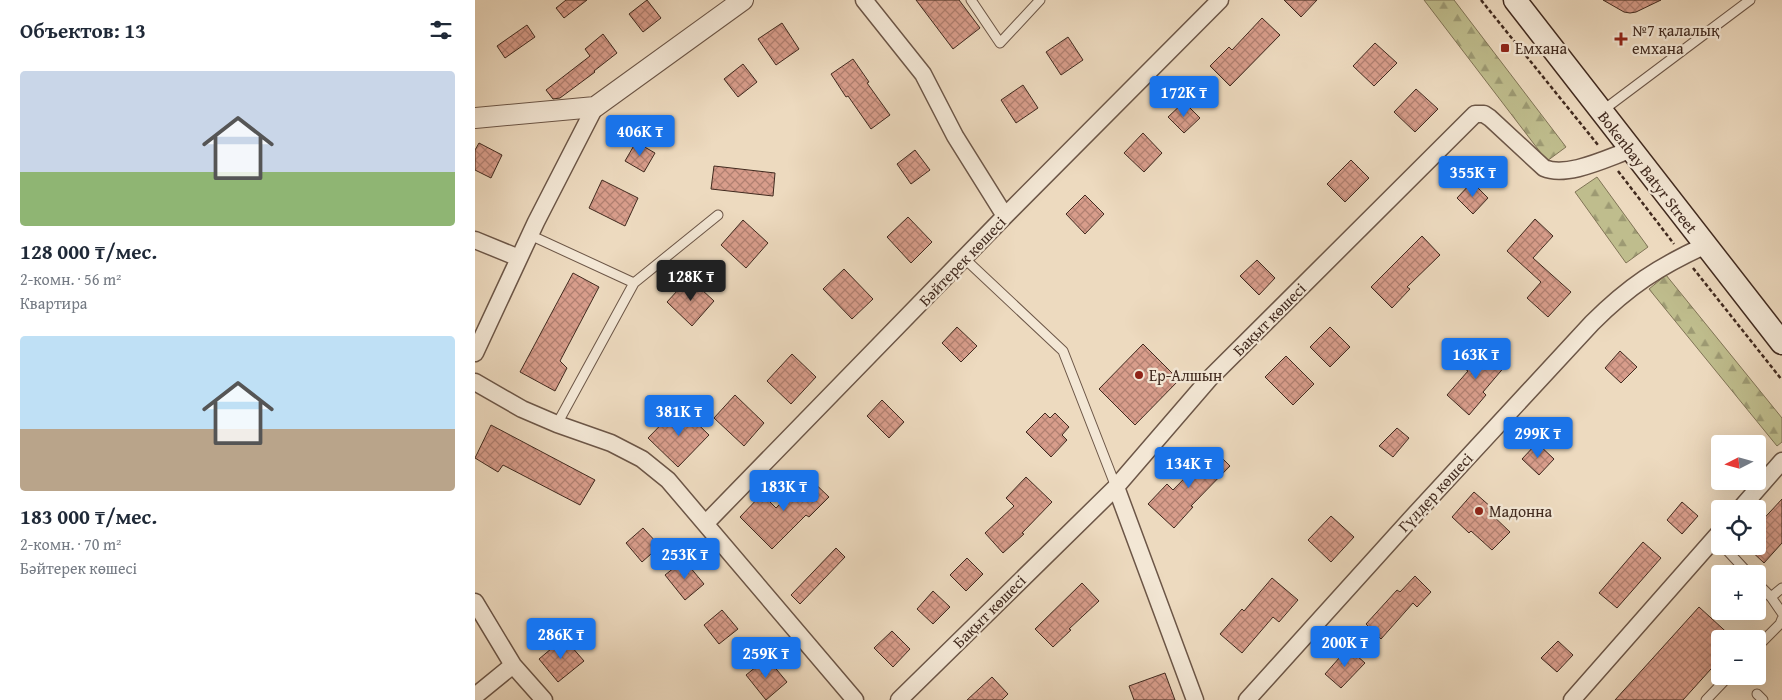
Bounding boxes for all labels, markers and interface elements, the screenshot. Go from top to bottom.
text: Объектов: 13 [20,15,146,46]
icon: filters [427,16,455,44]
place label: №7 қалалық емхана [1632,18,1720,60]
marker: №7 қалалық емхана [1614,32,1628,46]
place label: Емхана [1515,36,1568,60]
marker: Емхана [1499,42,1511,54]
pin: 172K ₸ [1143,76,1225,118]
text: 172K ₸ [1161,80,1207,104]
icon: home [193,103,283,193]
street label: Bokenbay Batyr Street [1592,106,1704,239]
pin: 406K ₸ [599,114,681,157]
text: 406K ₸ [617,119,663,143]
pin: 355K ₸ [1432,156,1514,198]
text: 355K ₸ [1450,160,1496,184]
street label: Бәйтерек көшесі [913,210,1012,311]
text: 128 000 ₸/мес. [20,236,157,267]
pin: 128K ₸ [650,260,732,302]
text: 128K ₸ [668,264,714,288]
text: 2-комн. · 56 m² [20,267,121,291]
street label: Бақыт көшесі [1227,276,1312,361]
text: Квартира [20,291,87,315]
pin: 163K ₸ [1435,338,1517,380]
text: 163K ₸ [1453,342,1499,366]
place label: Ер-Алшын [1149,363,1222,387]
icon: home [193,368,283,458]
marker: Ер-Алшын [1133,369,1145,381]
pin: 381K ₸ [638,394,720,437]
text: 381K ₸ [656,399,702,423]
pin: 299K ₸ [1497,416,1579,459]
text: 299K ₸ [1515,421,1561,445]
north arrow [1711,435,1766,490]
map controls [1711,435,1766,685]
pin: 134K ₸ [1148,446,1230,489]
street label: Гүлдер көшесі [1392,446,1479,537]
text: 134K ₸ [1166,451,1212,475]
pin: 183K ₸ [743,470,825,512]
text: 183K ₸ [761,474,807,498]
place label: Мадонна [1489,499,1553,523]
button: locate [1711,500,1766,555]
text: 183 000 ₸/мес. [20,501,157,532]
marker: Мадонна [1473,505,1485,517]
text: 2-комн. · 70 m² [20,532,121,556]
pin: 253K ₸ [644,538,726,580]
text: 253K ₸ [662,542,708,566]
text: Бәйтерек көшесі [20,556,137,580]
button: + [1711,565,1766,620]
street label: Бақыт көшесі [947,568,1032,653]
pin: 286K ₸ [520,618,602,660]
text: 286K ₸ [538,622,584,646]
pin: 200K ₸ [1304,626,1386,668]
text: 200K ₸ [1322,630,1368,654]
button: − [1711,630,1766,685]
pin: 259K ₸ [725,636,807,679]
text: 259K ₸ [743,641,789,665]

